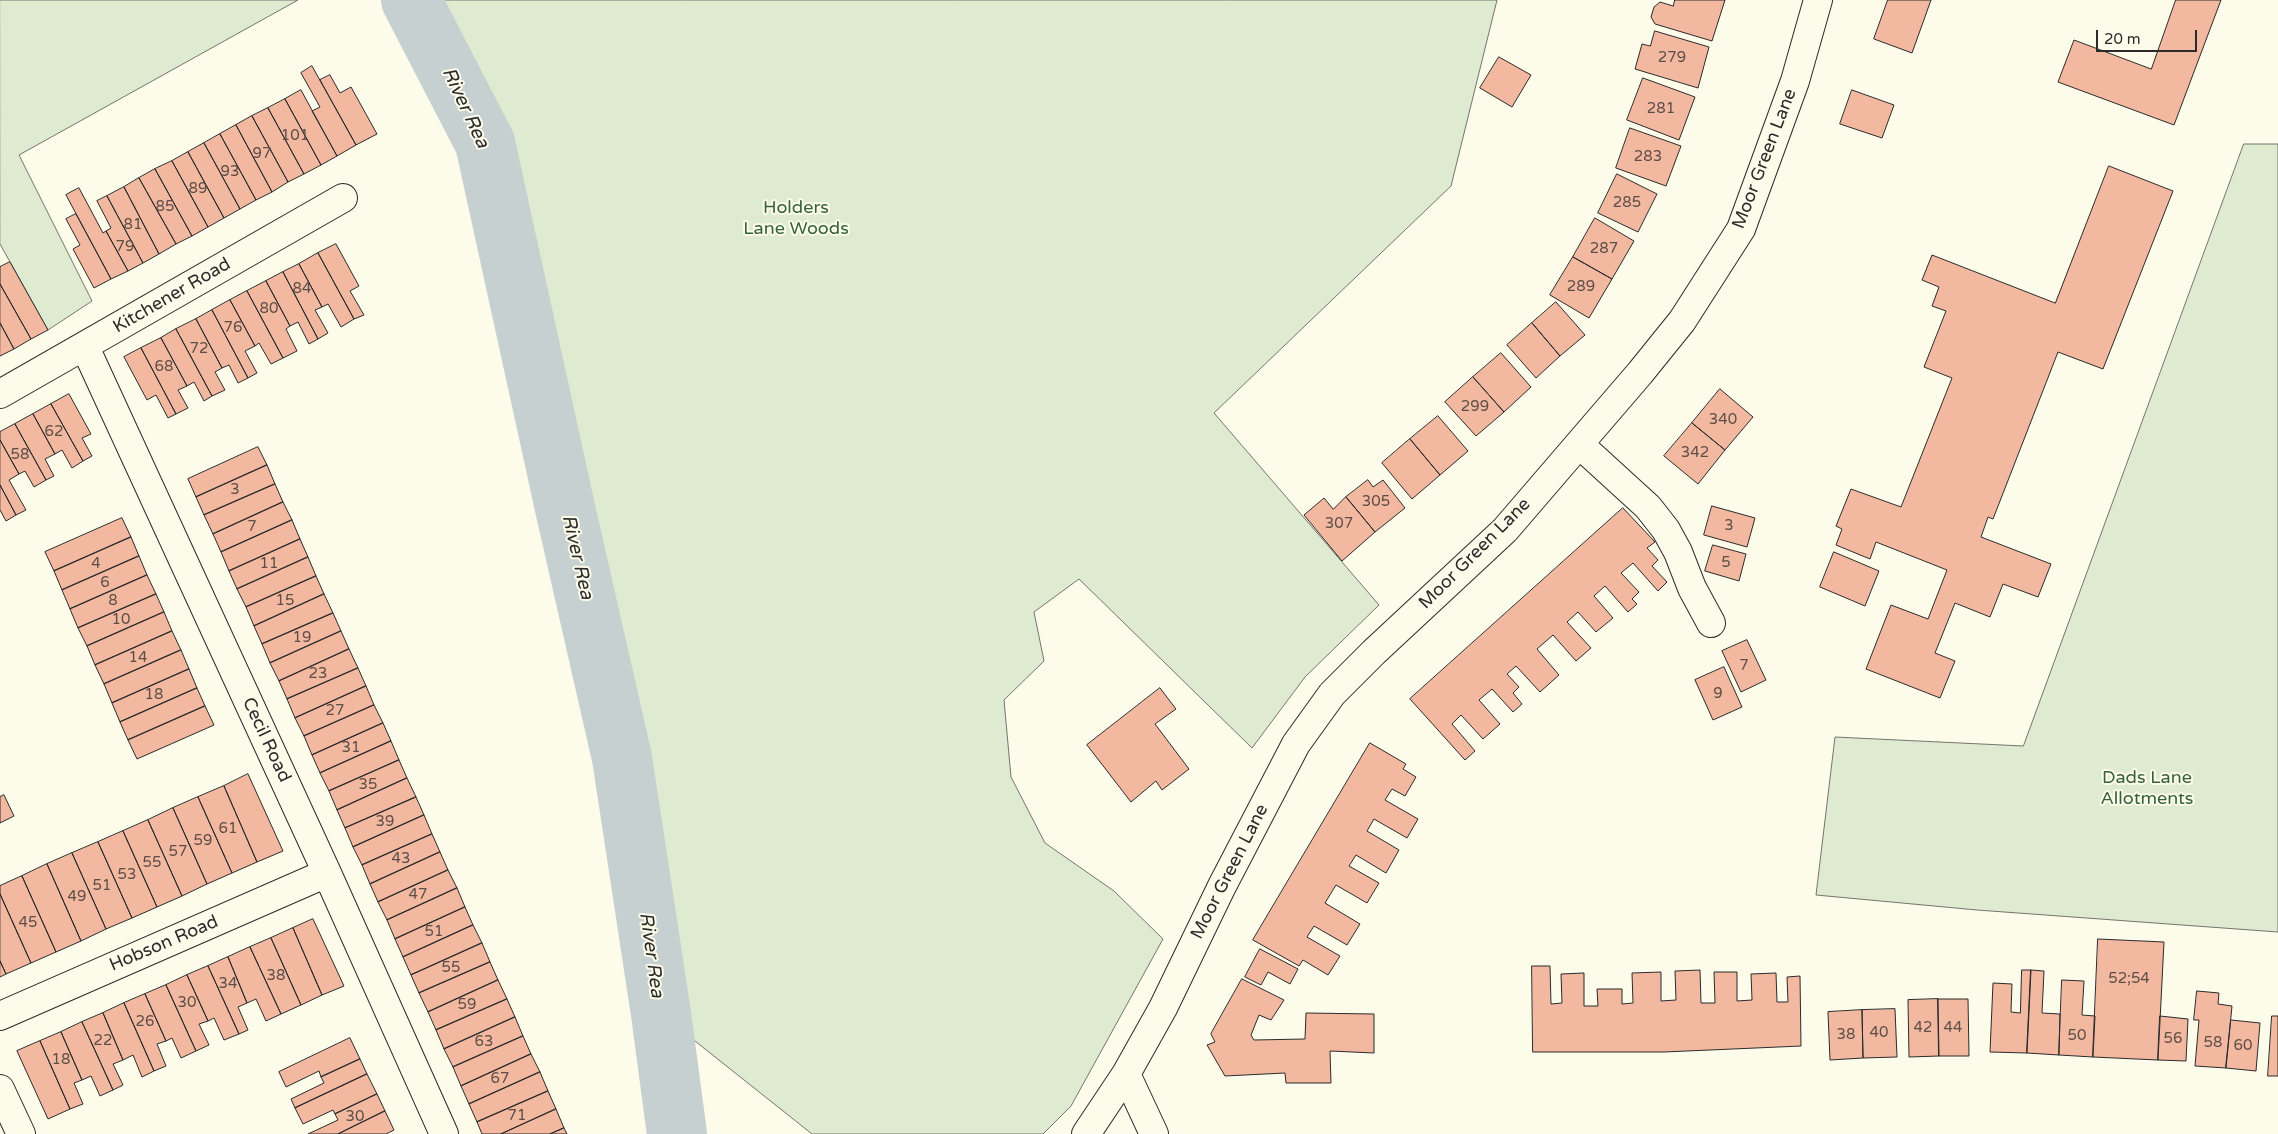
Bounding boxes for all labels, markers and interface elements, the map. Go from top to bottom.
scale bar [2098,20,2199,52]
text: 20 m [2104,30,2141,48]
house number: 279 [1658,49,1686,67]
water label: River Rea [436,64,494,152]
street label: Moor Green Lane [1728,86,1802,232]
house number: 281 [1647,100,1675,118]
house number: 101 [281,127,309,145]
house number: 97 [253,145,271,163]
house number: 283 [1634,148,1662,166]
house number: 93 [221,163,239,181]
house number: 89 [189,180,207,198]
house number: 285 [1613,194,1641,212]
park label: Holders Lane Woods [743,197,849,240]
house number: 85 [156,198,174,216]
house number: 81 [124,216,142,234]
house number: 79 [116,238,134,256]
house number: 287 [1590,240,1618,258]
street label: Kitchener Road [109,254,235,338]
house number: 289 [1567,278,1595,296]
house number: 84 [293,280,311,298]
house number: 80 [260,300,278,318]
house number: 76 [224,319,242,337]
house number: 72 [190,340,208,358]
house number: 68 [155,358,173,376]
house number: 299 [1461,398,1489,416]
house number: 340 [1709,411,1737,429]
house number: 62 [45,423,63,441]
house number: 342 [1681,444,1709,462]
house number: 58 [11,446,29,464]
house number: 3 [230,481,240,499]
house number: 305 [1362,493,1390,511]
street label: Moor Green Lane [1415,494,1535,614]
water label: River Rea [556,512,598,602]
house number: 307 [1325,515,1353,533]
house number: 3 [1724,517,1734,535]
house number: 7 [247,518,257,536]
house number: 5 [1721,554,1731,572]
house number: 4 [91,555,101,573]
house number: 11 [260,555,278,573]
house number: 6 [100,574,110,592]
house number: 8 [108,592,118,610]
house number: 15 [276,592,294,610]
house number: 10 [112,611,130,629]
house number: 19 [293,629,311,647]
house number: 14 [129,649,147,667]
house number: 7 [1739,657,1749,675]
house number: 23 [309,665,327,683]
house number: 9 [1713,685,1723,703]
house number: 18 [145,686,163,704]
street label: Cecil Road [237,694,295,786]
house number: 27 [326,702,344,720]
house number: 31 [342,739,360,757]
park label: Dads Lane Allotments [2100,767,2194,810]
house number: 35 [359,776,377,794]
street label: Moor Green Lane [1187,801,1273,943]
house number: 39 [376,813,394,831]
house number: 61 [219,820,237,838]
house number: 59 [194,832,212,850]
house number: 57 [169,843,187,861]
house number: 43 [392,850,410,868]
house number: 55 [143,854,161,872]
house number: 53 [118,866,136,884]
house number: 51 [93,877,111,895]
house number: 47 [409,886,427,904]
house number: 49 [68,888,86,906]
street label: Hobson Road [106,911,222,977]
water label: River Rea [634,911,668,999]
house number: 45 [19,914,37,932]
house number: 51 [425,923,443,941]
house number: 55 [442,959,460,977]
house number: 38 [267,967,285,985]
house number: 52;54 [2108,970,2150,988]
house number: 34 [219,975,237,993]
house number: 30 [178,994,196,1012]
house number: 59 [458,996,476,1014]
house number: 26 [136,1013,154,1031]
house number: 42 [1914,1019,1932,1037]
house number: 44 [1944,1019,1962,1037]
house number: 40 [1870,1024,1888,1042]
house number: 38 [1837,1026,1855,1044]
house number: 50 [2068,1027,2086,1045]
house number: 56 [2164,1030,2182,1048]
house number: 22 [94,1032,112,1050]
house number: 63 [475,1033,493,1051]
house number: 58 [2204,1034,2222,1052]
house number: 60 [2234,1037,2252,1055]
house number: 18 [52,1051,70,1069]
house number: 67 [491,1070,509,1088]
house number: 71 [508,1107,526,1125]
house number: 30 [346,1108,364,1126]

